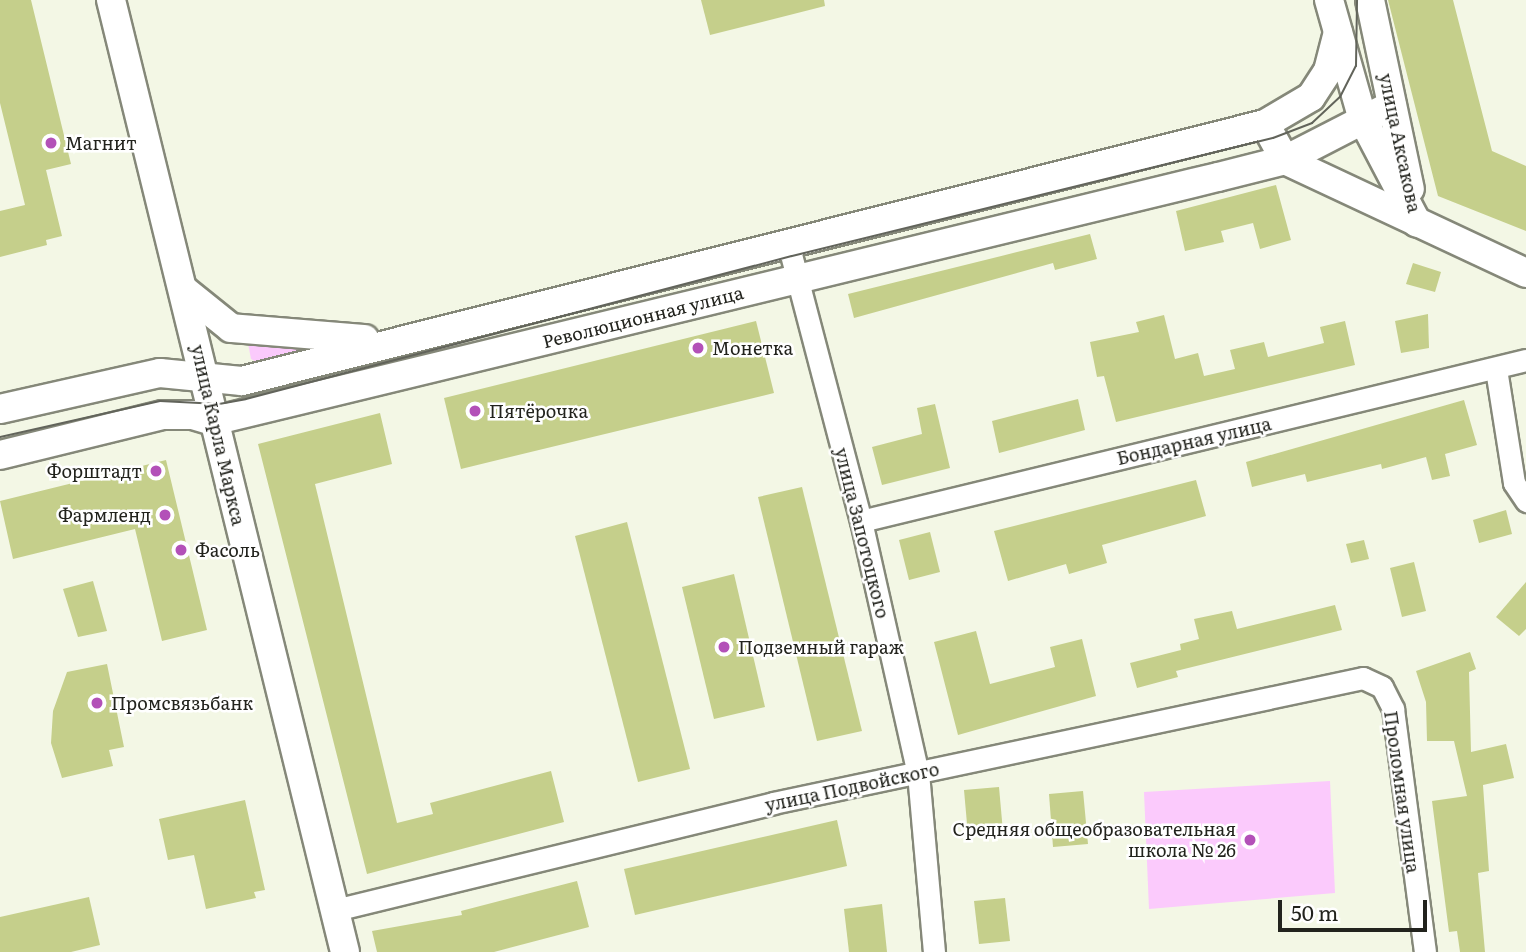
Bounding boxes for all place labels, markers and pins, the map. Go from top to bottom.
place label: Магнит [65,132,137,154]
marker: Магнит [43,135,59,151]
place label: Монетка [712,337,793,359]
marker: Монетка [690,340,706,356]
place label: Пятёрочка [489,400,588,422]
marker: Пятёрочка [467,403,483,419]
place label: Форштадт [47,460,142,482]
marker: Форштадт [148,463,164,479]
place label: Фармленд [58,504,151,526]
marker: Фармленд [157,507,173,523]
place label: Фасоль [195,539,260,561]
marker: Фасоль [173,542,189,558]
place label: Подземный гараж [738,636,904,658]
marker: Подземный гараж [716,639,732,655]
place label: Промсвязьбанк [111,692,253,714]
marker: Промсвязьбанк [89,695,105,711]
place label: Средняя общеобразовательная школа № 26 [953,819,1236,862]
marker: Средняя общеобразовательная школа № 26 [1242,832,1258,848]

